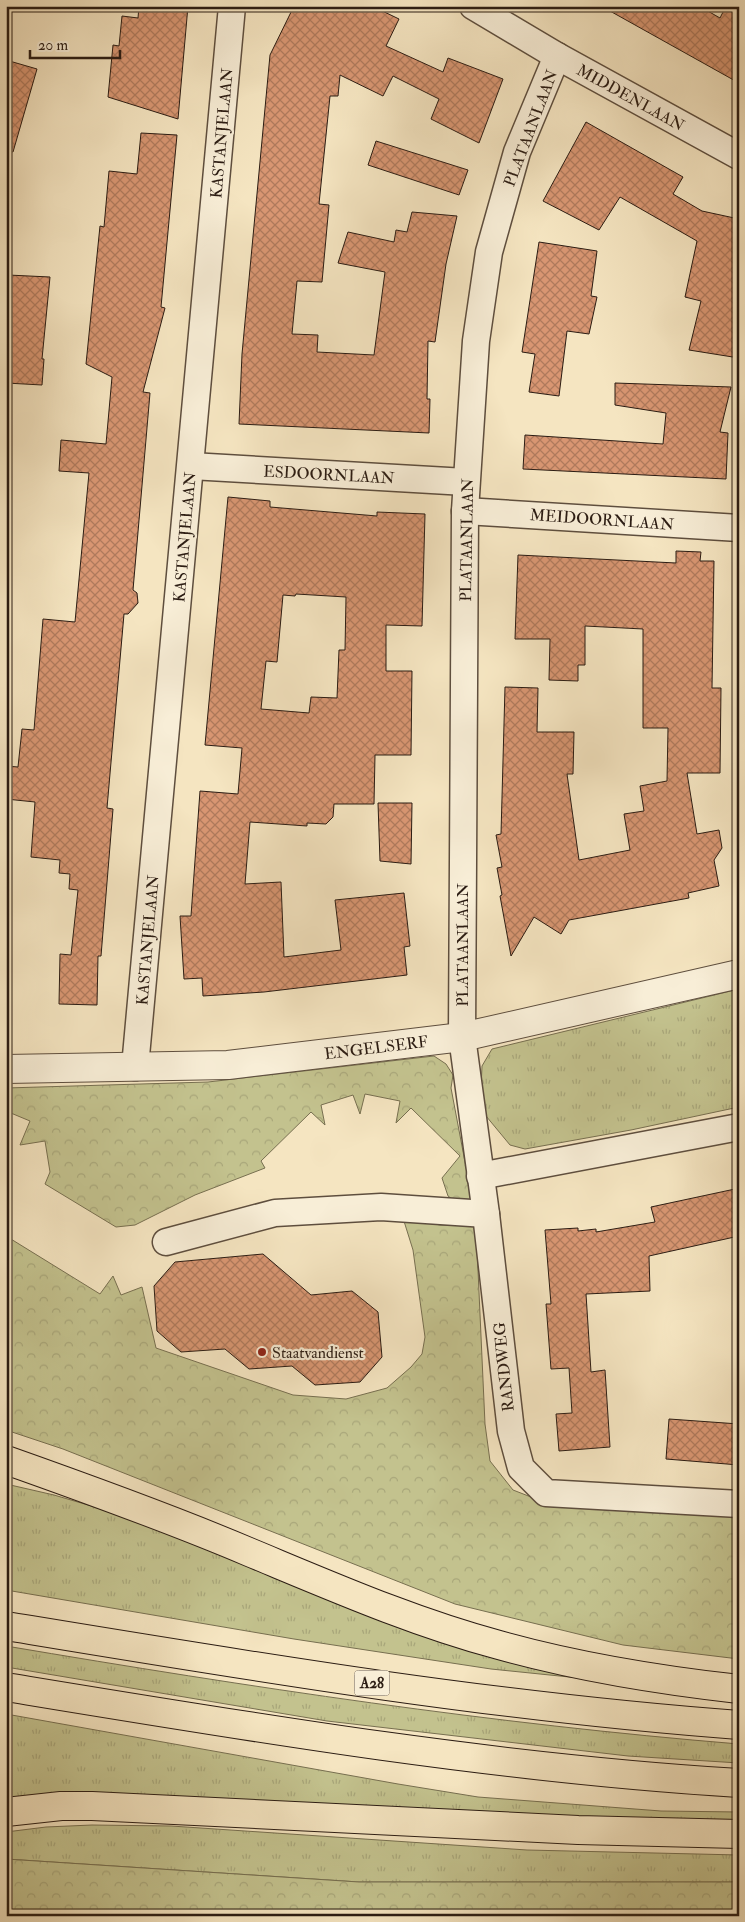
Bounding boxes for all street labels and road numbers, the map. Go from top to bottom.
street label: MIDDENLAAN [573,60,688,136]
street label: KASTANJELAAN [206,66,239,199]
street label: PLATAANLAAN [499,66,563,190]
street label: ESDOORNLAAN [263,462,396,488]
street label: KASTANJELAAN [169,470,202,603]
street label: PLATAANLAAN [456,477,478,602]
street label: MEIDOORNLAAN [529,505,675,535]
street label: KASTANJELAAN [132,873,165,1006]
street label: PLATAANLAAN [453,883,473,1007]
street label: ENGELSERF [323,1032,429,1064]
street label: RANDWEG [489,1321,519,1413]
road number: A28 [354,1670,390,1696]

